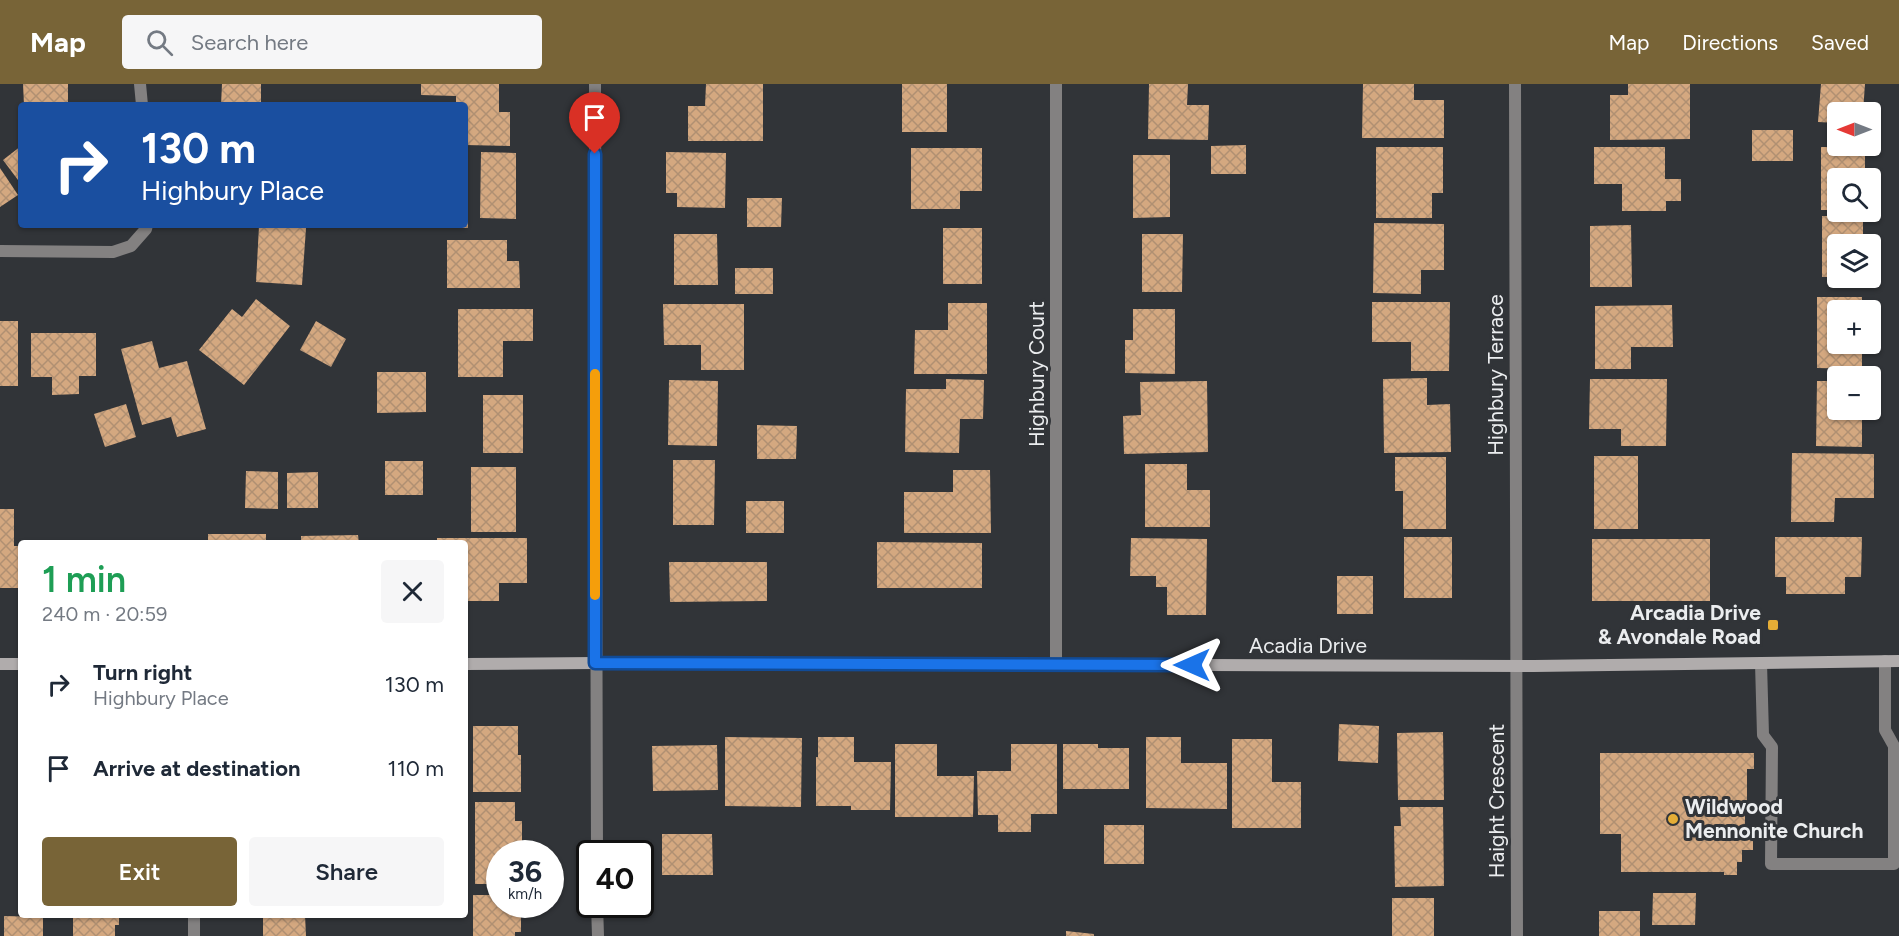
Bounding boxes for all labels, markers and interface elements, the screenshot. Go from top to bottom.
search box [122,15,542,69]
text: Map [30,25,86,59]
icon: search [143,26,176,59]
text: Search here [191,29,308,56]
text: Map [1608,30,1649,55]
text: Directions [1682,30,1778,55]
text: Saved [1811,30,1869,55]
pin [569,92,620,154]
icon: arrive [578,101,611,134]
north arrow [1827,102,1881,156]
map controls [1827,102,1881,420]
text: 130 m [141,123,256,174]
icon: right [42,126,120,204]
button: search [1827,168,1881,222]
text: Highbury Place [141,174,324,207]
button: layers [1827,234,1881,288]
street label: Highbury Terrace [1483,294,1508,456]
button: + [1827,300,1881,354]
street label: Highbury Court [1024,301,1049,447]
button: − [1827,366,1881,420]
text: 1 min [42,558,126,601]
button: close [381,560,444,623]
place label: Arcadia Drive & Avondale Road [1598,600,1761,649]
text: 240 m · 20:59 [42,602,167,626]
marker: Arcadia Drive & Avondale Road [1766,618,1780,632]
position arrow [1160,633,1224,697]
street label: Acadia Drive [1249,633,1367,658]
text: Turn right [93,659,192,686]
icon: right [42,668,75,701]
text: 130 m [385,671,444,698]
text: Highbury Place [93,686,229,710]
street label: Haight Crescent [1484,724,1509,878]
icon: arrive [42,752,75,785]
text: Arrive at destination [93,755,301,782]
text: 110 m [388,755,444,782]
place label: Wildwood Mennonite Church [1685,794,1864,843]
marker: Wildwood Mennonite Church [1666,812,1680,826]
button: Exit [42,837,237,906]
button: Share [249,837,444,906]
speed limit sign: 40 [576,840,654,918]
text: 36 [508,853,542,890]
text: km/h [508,885,542,903]

